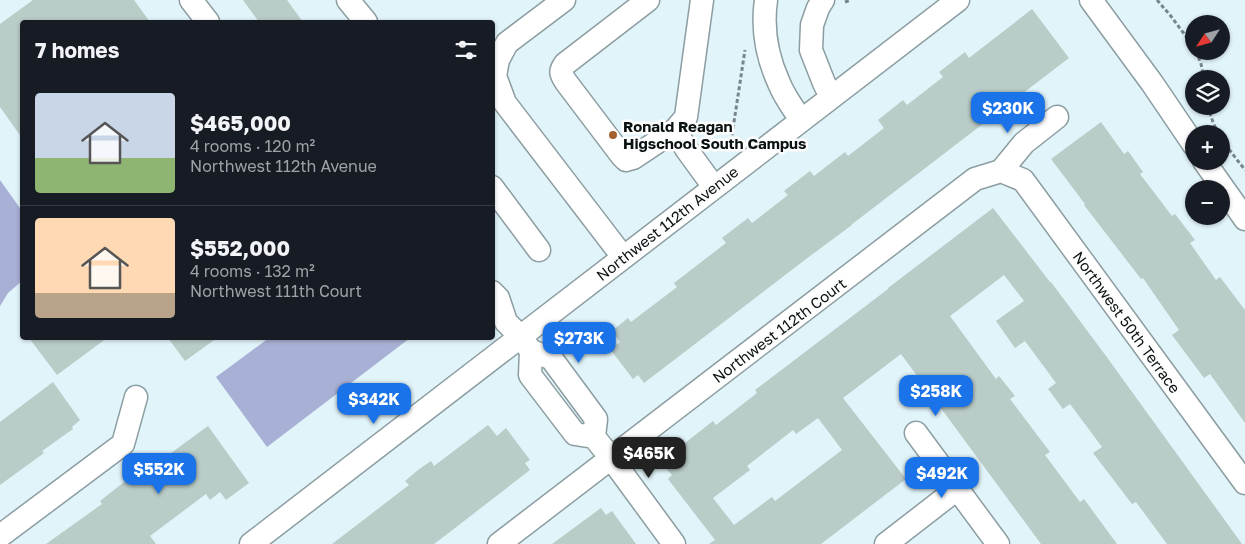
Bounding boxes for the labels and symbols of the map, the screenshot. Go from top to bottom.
north arrow [1185,15,1230,60]
pin: $230K [973,92,1043,134]
place label: Ronald Reagan Higschool South Campus [623,117,806,152]
marker: Ronald Reagan Higschool South Campus [607,129,619,141]
street label: Northwest 112th Avenue [592,162,742,284]
street label: Northwest 50th Terrace [1070,248,1185,397]
street label: Northwest 112th Court [709,274,849,386]
pin: $273K [544,322,614,364]
pin: $258K [901,374,971,417]
pin: $342K [339,382,409,425]
pin: $465K [614,436,684,479]
pin: $552K [124,452,194,495]
pin: $492K [907,456,977,499]

